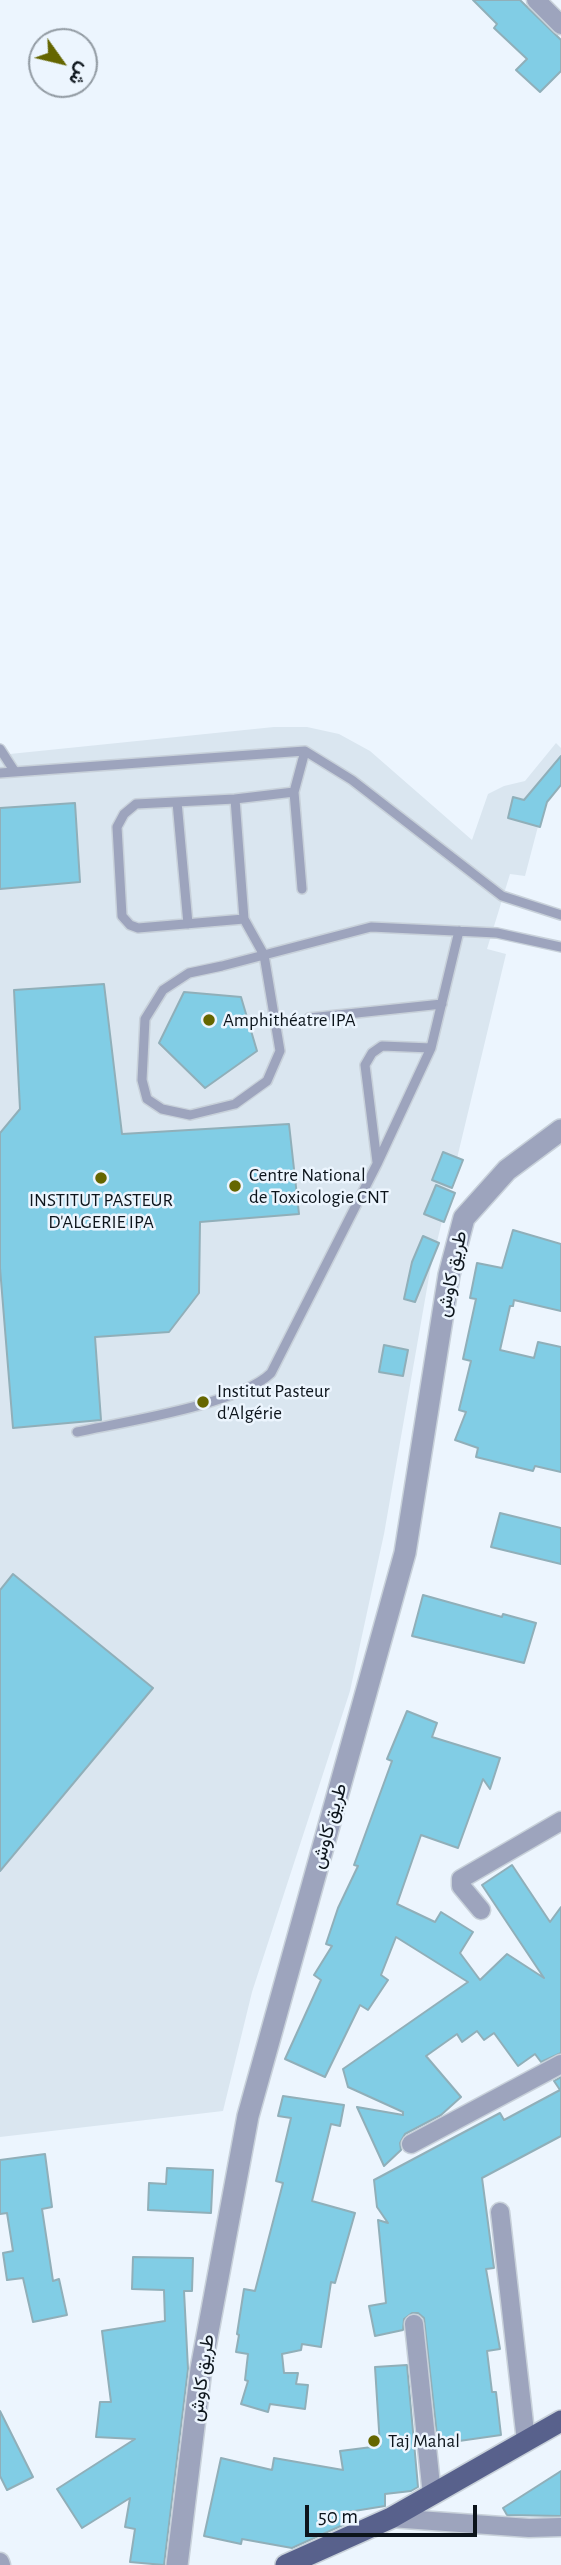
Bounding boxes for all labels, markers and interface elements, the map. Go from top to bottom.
north arrow [28,28,98,98]
text: ش [65,59,93,89]
place label: Amphithéatre IPA [223,1009,356,1031]
marker: Amphithéatre IPA [201,1012,217,1028]
place label: Centre National de Toxicologie CNT [249,1164,389,1208]
marker: INSTITUT PASTEUR D'ALGERIE IPA [93,1170,109,1186]
marker: Centre National de Toxicologie CNT [227,1178,243,1194]
place label: INSTITUT PASTEUR D'ALGERIE IPA [29,1189,173,1233]
street label: طريق كاوش [432,1229,472,1319]
place label: Institut Pasteur d'Algérie [217,1380,330,1424]
marker: Institut Pasteur d'Algérie [195,1394,211,1410]
street label: طريق كاوش [306,1781,352,1871]
street label: طريق كاوش [185,2333,219,2423]
place label: Taj Mahal [388,2430,460,2452]
marker: Taj Mahal [366,2433,382,2449]
scale bar [309,2492,480,2536]
text: 50 m [318,2506,358,2527]

